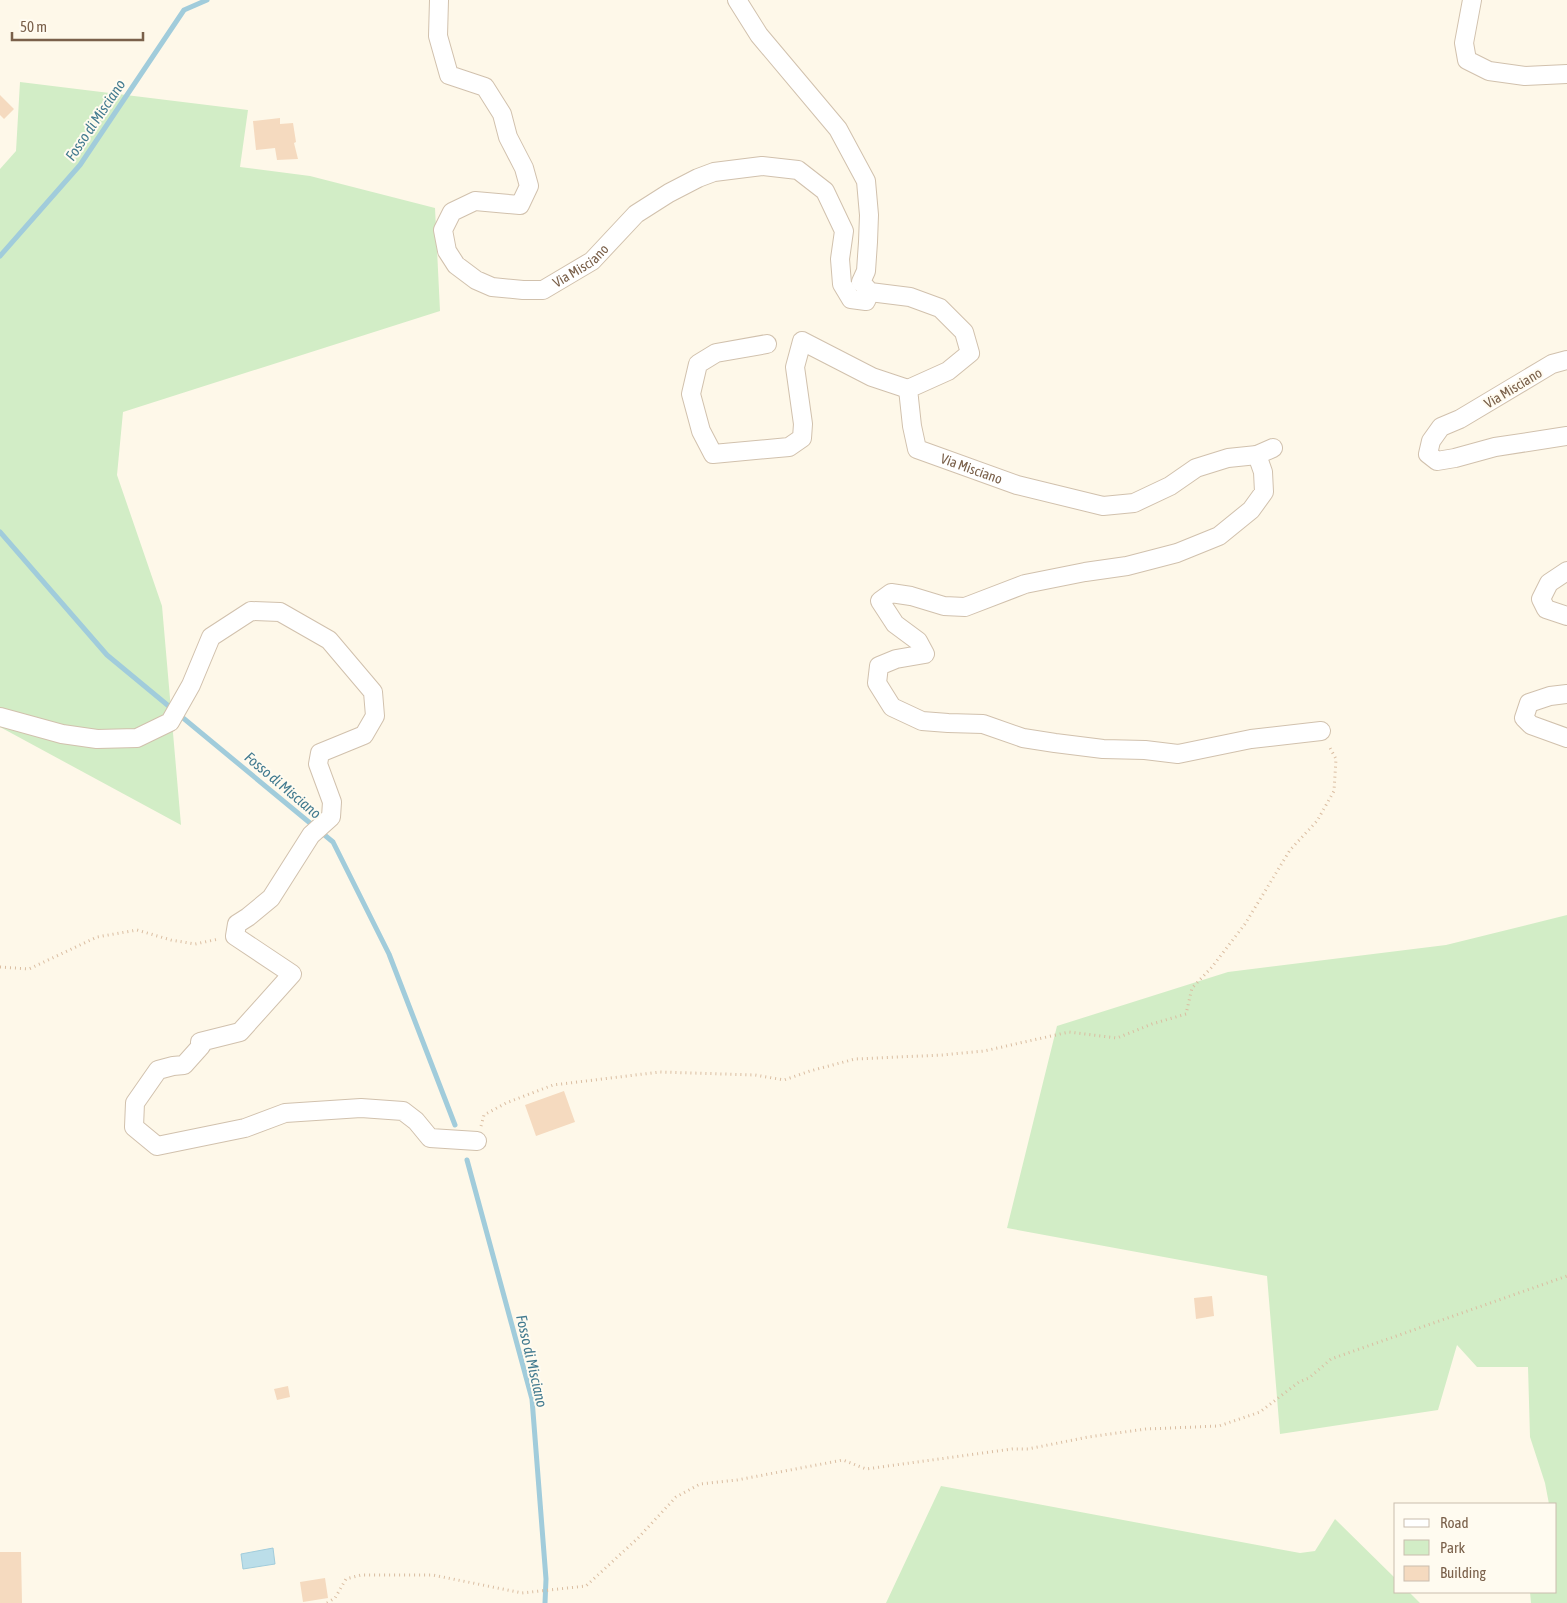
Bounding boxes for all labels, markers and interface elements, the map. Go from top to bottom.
scale bar [12,10,144,42]
text: 50 m [20,18,47,35]
water label: Fosso di Misciano [62,76,128,164]
street label: Via Misciano [550,241,612,290]
street label: Via Misciano [1481,365,1545,411]
street label: Via Misciano [939,450,1005,487]
water label: Fosso di Misciano [241,748,325,822]
water label: Fosso di Misciano [513,1313,551,1409]
legend [1394,1503,1557,1593]
text: Road [1440,1514,1469,1531]
text: Park [1440,1539,1465,1556]
text: Building [1440,1564,1486,1581]

